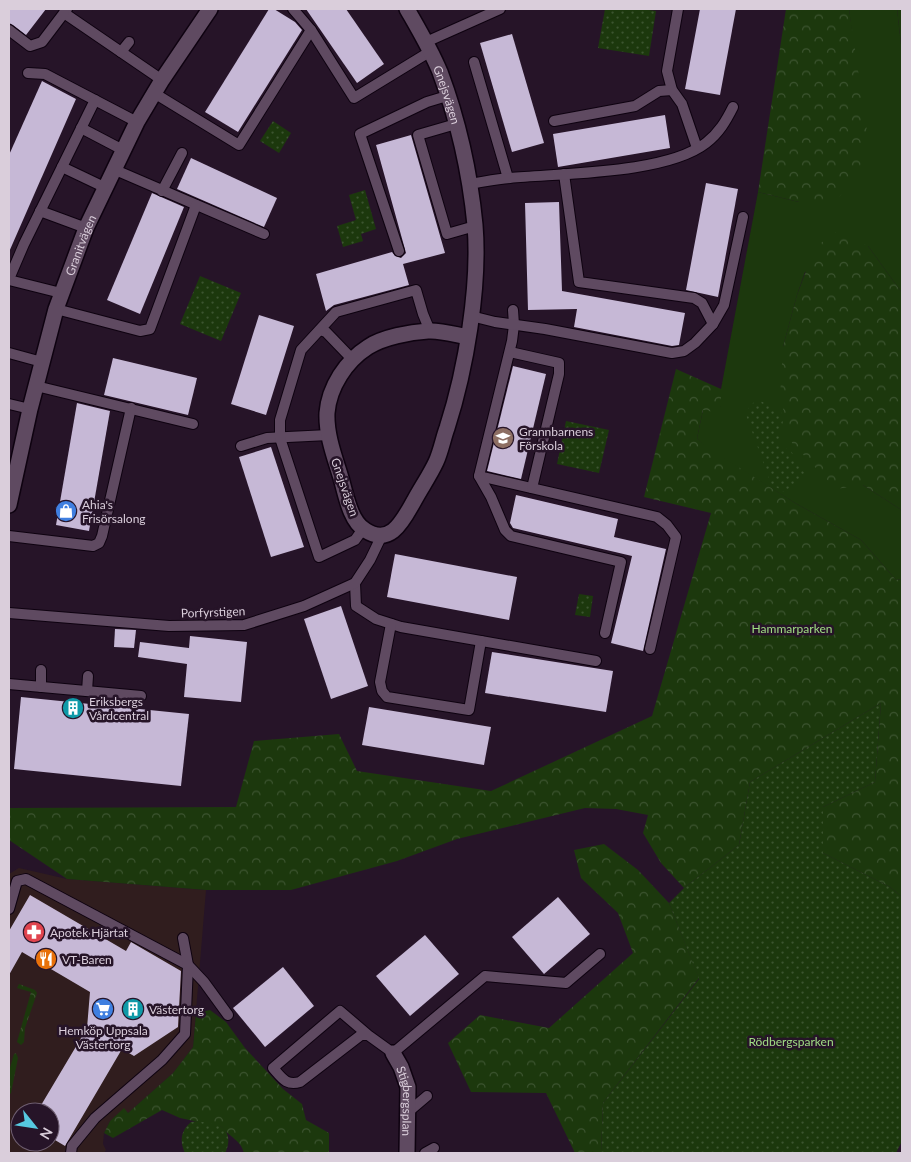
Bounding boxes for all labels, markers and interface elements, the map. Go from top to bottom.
street label: Gnejsvägen [431,63,464,126]
street label: Granitvägen [62,212,99,277]
place label: Grannbarnens Förskola [519,424,593,453]
school or university icon: Grannbarnens Förskola [491,426,515,450]
street label: Gnejsvägen [328,456,362,518]
place label: Ahia's Frisörsalong [82,497,146,526]
shop icon: Ahia's Frisörsalong [54,499,78,523]
street label: Porfyrstigen [180,603,246,621]
park label: Hammarparken [752,621,832,636]
place label: Eriksbergs Vårdcentral [89,694,149,723]
building icon: Eriksbergs Vårdcentral [61,696,85,720]
pharmacy icon: Apotek Hjärtat [22,920,46,944]
place label: Apotek Hjärtat [50,925,129,940]
restaurant icon: VT-Baren [34,947,58,971]
place label: VT-Baren [62,952,112,967]
supermarket icon: Hemköp Uppsala Västertorg [91,997,115,1021]
building icon: Västertorg [121,997,145,1021]
place label: Västertorg [149,1002,204,1017]
place label: Hemköp Uppsala Västertorg [58,1023,148,1052]
park label: Rödbergsparken [748,1034,834,1049]
street label: Stigbergsplan [394,1064,416,1136]
north arrow [10,1102,60,1152]
text: N [37,1125,57,1143]

